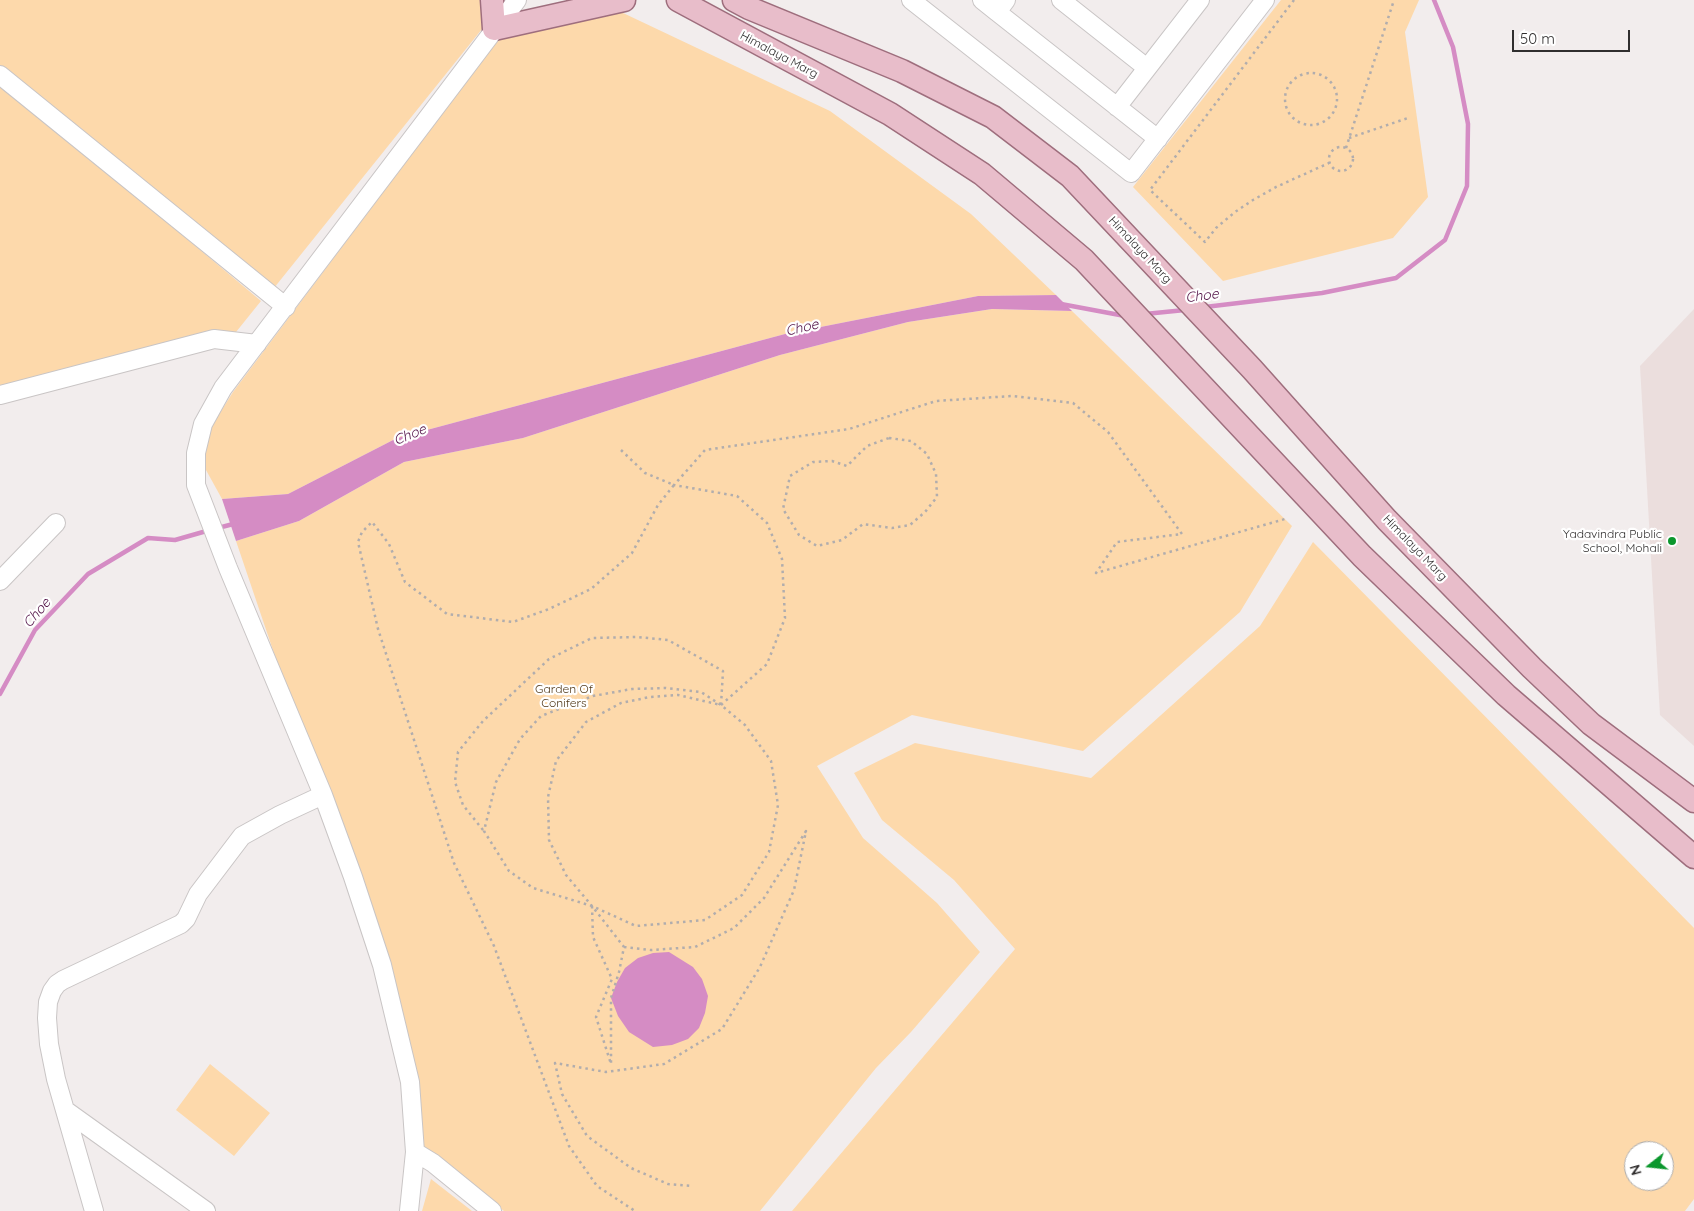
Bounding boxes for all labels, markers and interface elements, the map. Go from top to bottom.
scale bar [1514,20,1632,52]
street label: Himalaya Marg [738,28,820,82]
text: 50 m [1520,29,1555,48]
street label: Himalaya Marg [1105,214,1175,286]
water label: Choe [1184,286,1220,306]
water label: Choe [784,316,820,340]
water label: Choe [391,421,429,449]
street label: Himalaya Marg [1380,512,1450,584]
place label: Yadavindra Public School, Mohali [1563,527,1662,555]
marker: Yadavindra Public School, Mohali [1666,535,1678,547]
water label: Choe [20,595,54,631]
park label: Garden Of Conifers [535,682,593,710]
north arrow [1624,1141,1674,1191]
text: N [1625,1162,1646,1177]

